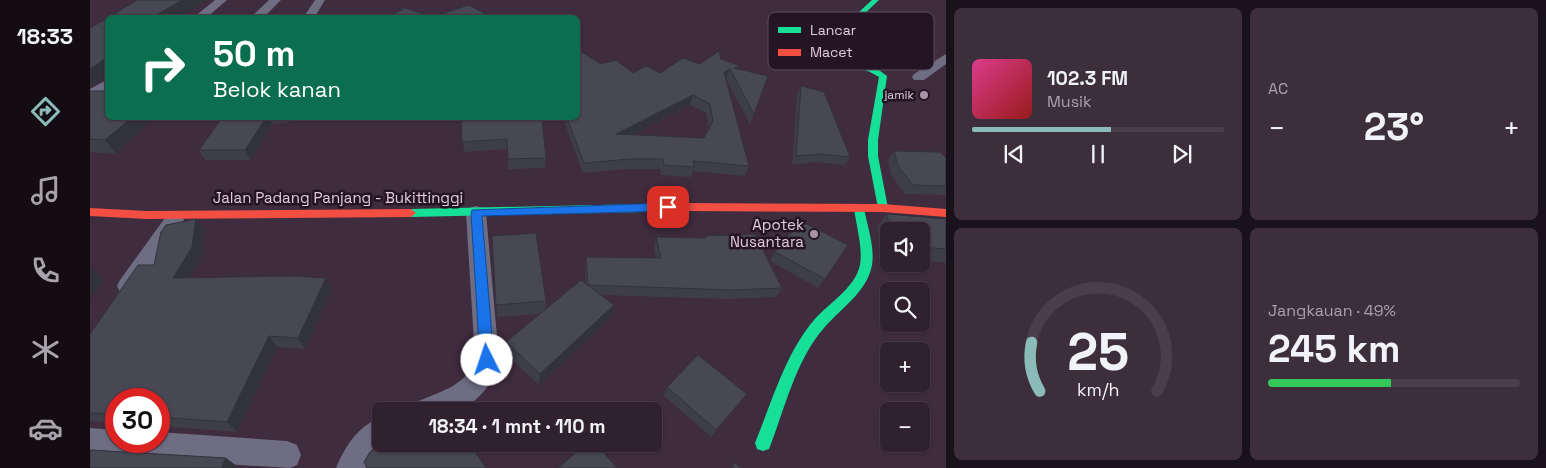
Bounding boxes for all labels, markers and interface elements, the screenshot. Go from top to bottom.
legend [768,12,934,70]
text: Lancar [810,21,856,39]
text: 18:33 [17,22,73,50]
text: 50 m [213,32,295,76]
icon: right [130,35,195,100]
text: Macet [810,43,853,61]
text: 102.3 FM [1047,66,1128,91]
text: Belok kanan [213,75,341,103]
text: AC [1268,78,1288,99]
place label: jamik [883,87,915,103]
marker: jamik [918,89,930,101]
text: Musik [1047,91,1092,112]
icon: directions [28,94,63,129]
text: 23° [1364,103,1424,151]
text: − [1268,110,1285,146]
text: + [1503,110,1520,146]
icon: previous [1000,140,1028,168]
icon: pause [1084,140,1112,168]
icon: next [1168,140,1196,168]
icon: music [28,173,63,208]
pin [647,186,689,228]
street label: Jalan Padang Panjang - Bukittinggi [213,188,463,207]
icon: arrive [654,193,682,221]
place label: Apotek Nusantara [730,215,804,251]
map controls [880,222,930,452]
button: sound [880,222,930,272]
marker: Apotek Nusantara [808,228,820,240]
icon: phone [28,253,63,288]
button: search [880,282,930,332]
text: Jangkauan · 49% [1268,300,1396,321]
text: 25 [1067,319,1129,385]
text: 245 km [1268,325,1400,373]
icon: climate [28,332,63,367]
position arrow [460,333,512,385]
button: + [880,342,930,392]
text: km/h [1077,378,1119,401]
speed limit sign: 30 [105,388,170,453]
button: − [880,402,930,452]
icon: car [28,411,63,446]
text: 18:34 · 1 mnt · 110 m [428,414,606,439]

